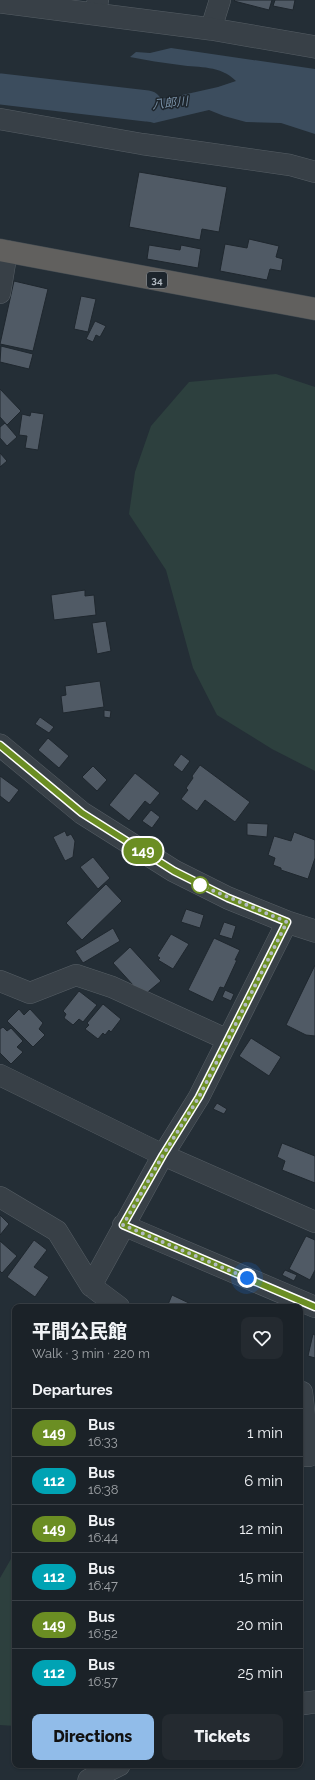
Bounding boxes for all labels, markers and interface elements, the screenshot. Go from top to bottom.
water label: 八郎川 [151,94,191,112]
road number: 34 [147,272,167,288]
line badge: 149 [120,838,166,864]
text: 149 [131,843,155,859]
unlabelled marker [191,876,209,894]
your location [237,1268,257,1288]
button: heart [241,1317,283,1359]
text: 平間公民館 [32,1320,127,1342]
text: Walk · 3 min · 220 m [32,1346,150,1361]
text: Departures [32,1381,113,1399]
text: Bus [88,1416,115,1434]
text: 1 min [247,1424,283,1442]
text: 149 [42,1425,66,1441]
text: 16:33 [88,1434,118,1449]
text: Bus [88,1464,115,1482]
text: 6 min [244,1472,283,1490]
text: 112 [43,1473,65,1489]
text: 16:38 [88,1482,119,1497]
text: Bus [88,1512,115,1530]
text: 12 min [239,1520,283,1538]
text: 149 [42,1521,66,1537]
text: 16:44 [88,1530,118,1545]
text: Bus [88,1560,115,1578]
text: 15 min [239,1568,283,1586]
text: 112 [43,1569,65,1585]
text: 16:47 [88,1578,118,1593]
text: Bus [88,1608,115,1626]
text: 20 min [236,1616,283,1634]
text: 149 [42,1617,66,1633]
text: 16:52 [88,1626,118,1641]
text: Bus [88,1656,115,1674]
text: 25 min [237,1664,283,1682]
text: 112 [43,1665,65,1681]
text: 16:57 [88,1674,118,1689]
button: Directions [32,1714,154,1760]
button: Tickets [162,1714,283,1760]

